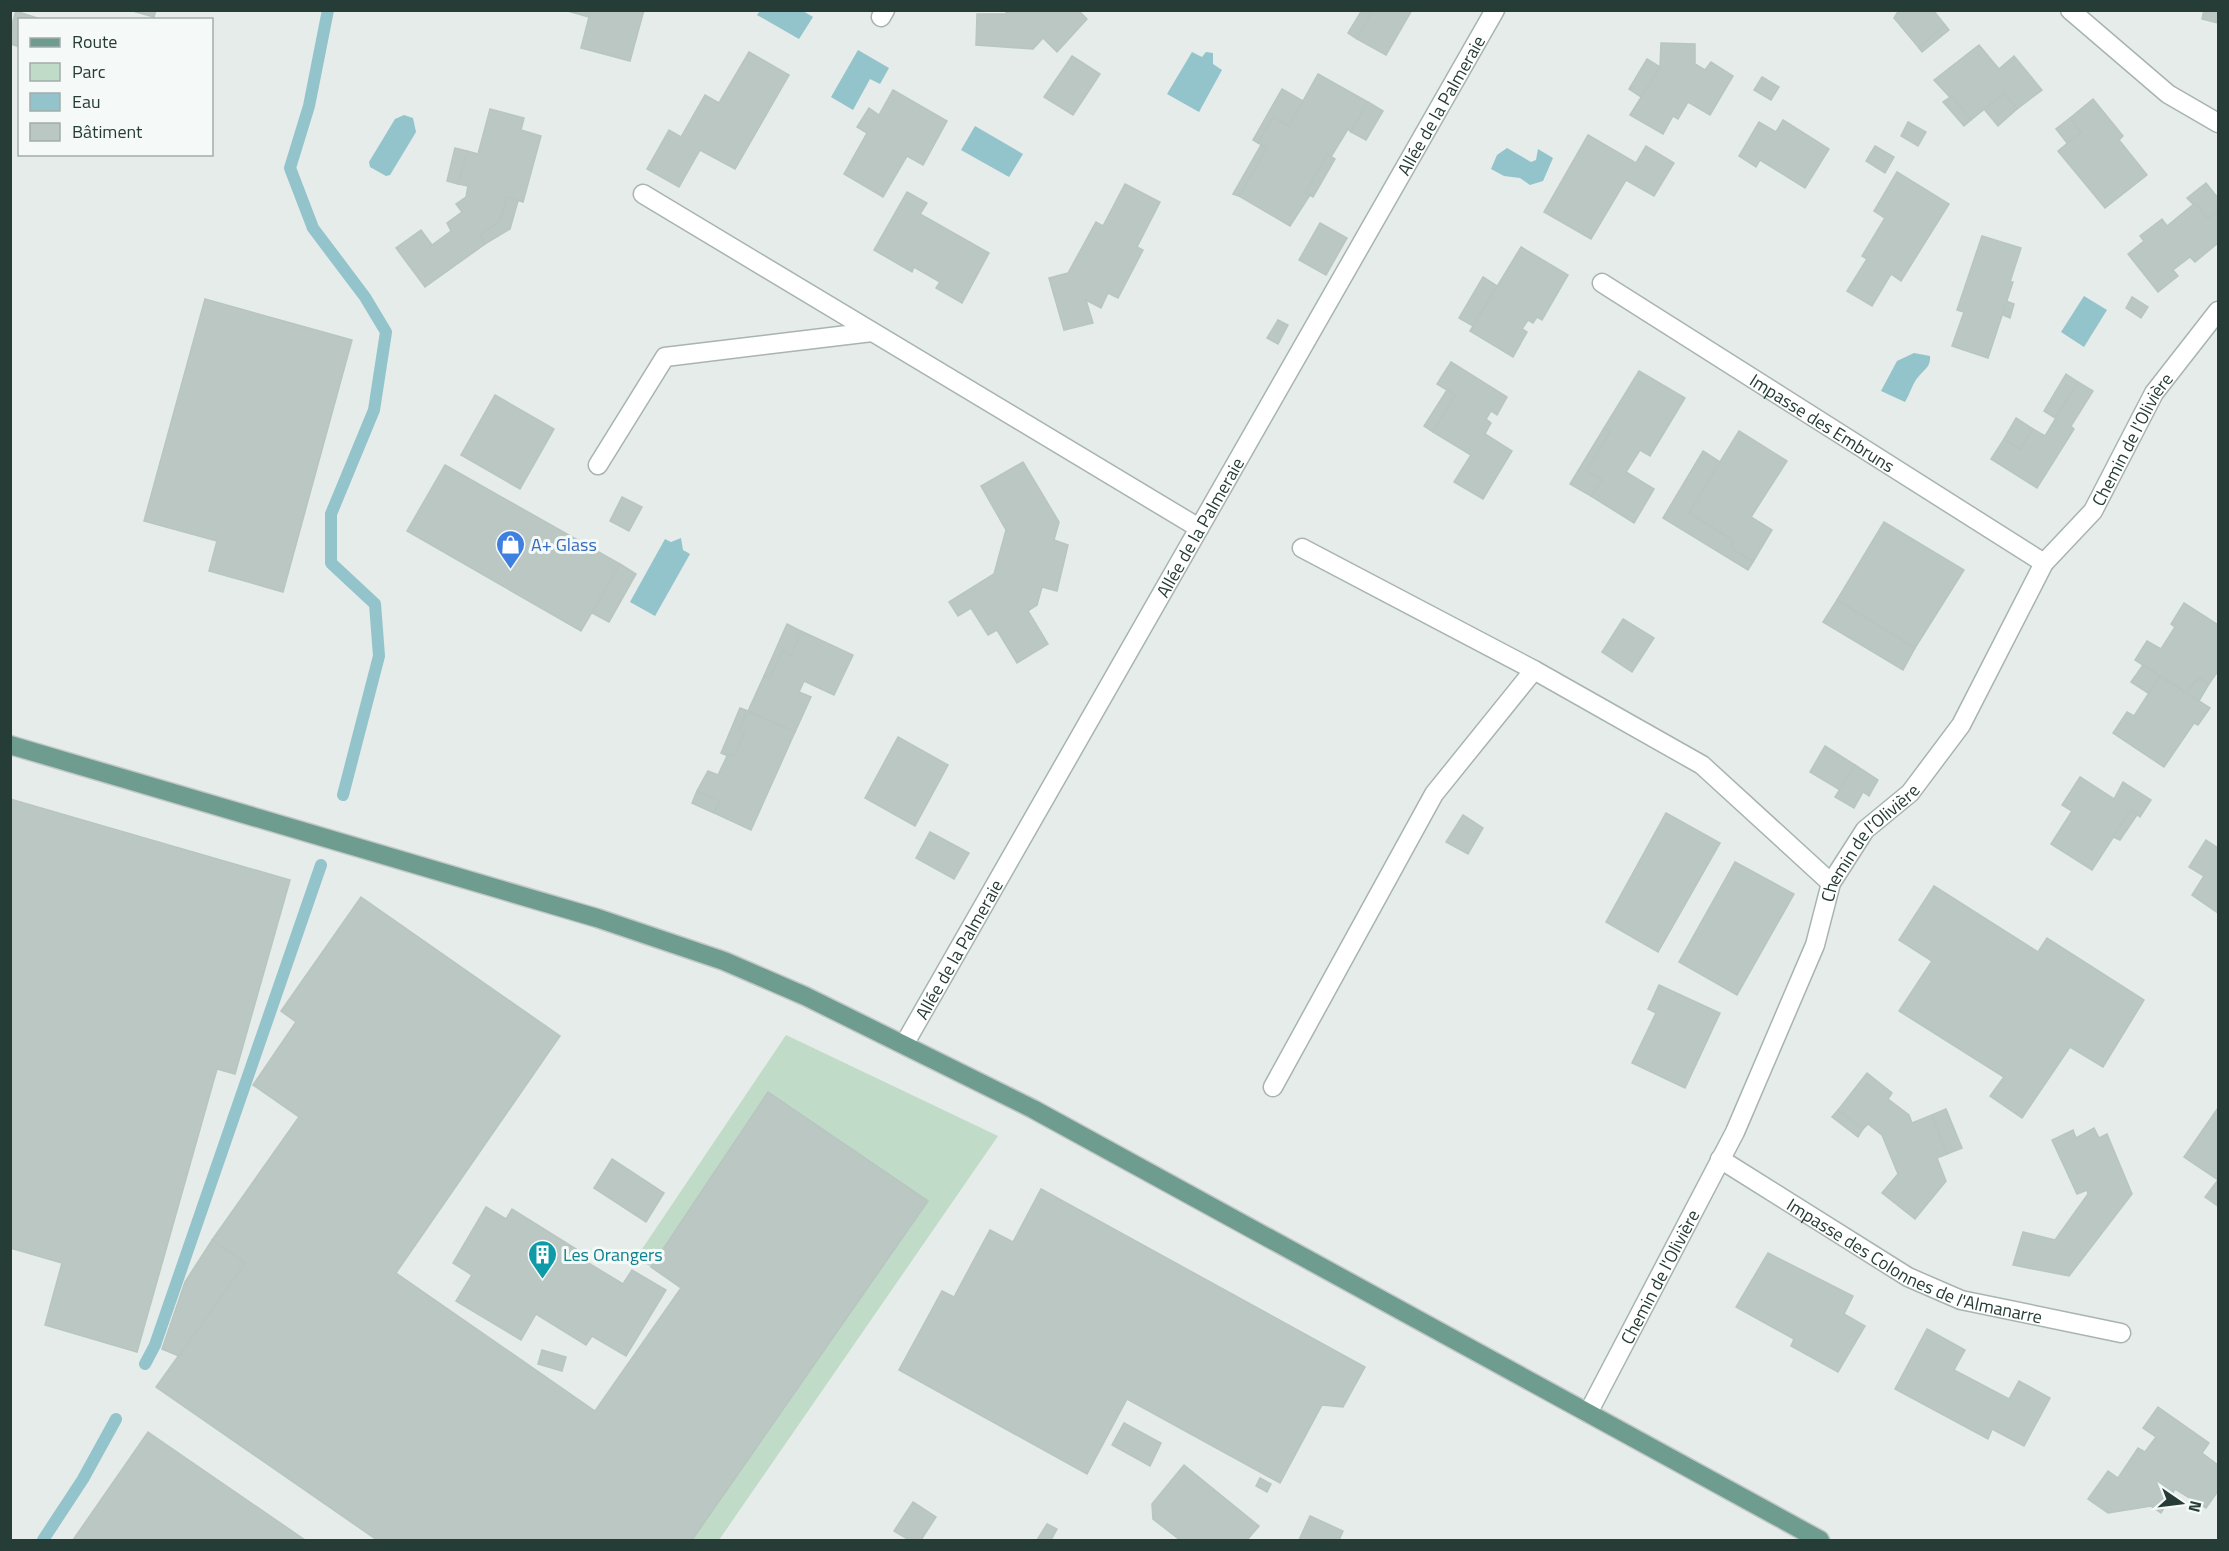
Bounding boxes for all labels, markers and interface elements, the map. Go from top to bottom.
legend [18,18,213,156]
text: Route [72,28,117,55]
street label: Allée de la Palmeraie [1390,30,1491,180]
text: Parc [72,58,106,85]
text: Eau [72,88,101,115]
text: Bâtiment [72,118,143,145]
street label: Chemin de l'Olivière [2084,366,2179,511]
street label: Impasse des Embruns [1745,367,1900,479]
street label: Allée de la Palmeraie [1149,452,1250,602]
shop icon: A+ Glass [494,528,526,570]
place label: A+ Glass [531,531,597,558]
street label: Chemin de l'Olivière [1813,778,1926,905]
street label: Allée de la Palmeraie [908,874,1009,1024]
street label: Impasse des Colonnes de l'Almanarre [1782,1191,2045,1330]
street label: Chemin de l'Olivière [1613,1204,1706,1349]
building icon: Les Orangers [526,1238,558,1280]
place label: Les Orangers [563,1241,663,1268]
north arrow [2151,1473,2211,1533]
text: N [2183,1498,2209,1515]

